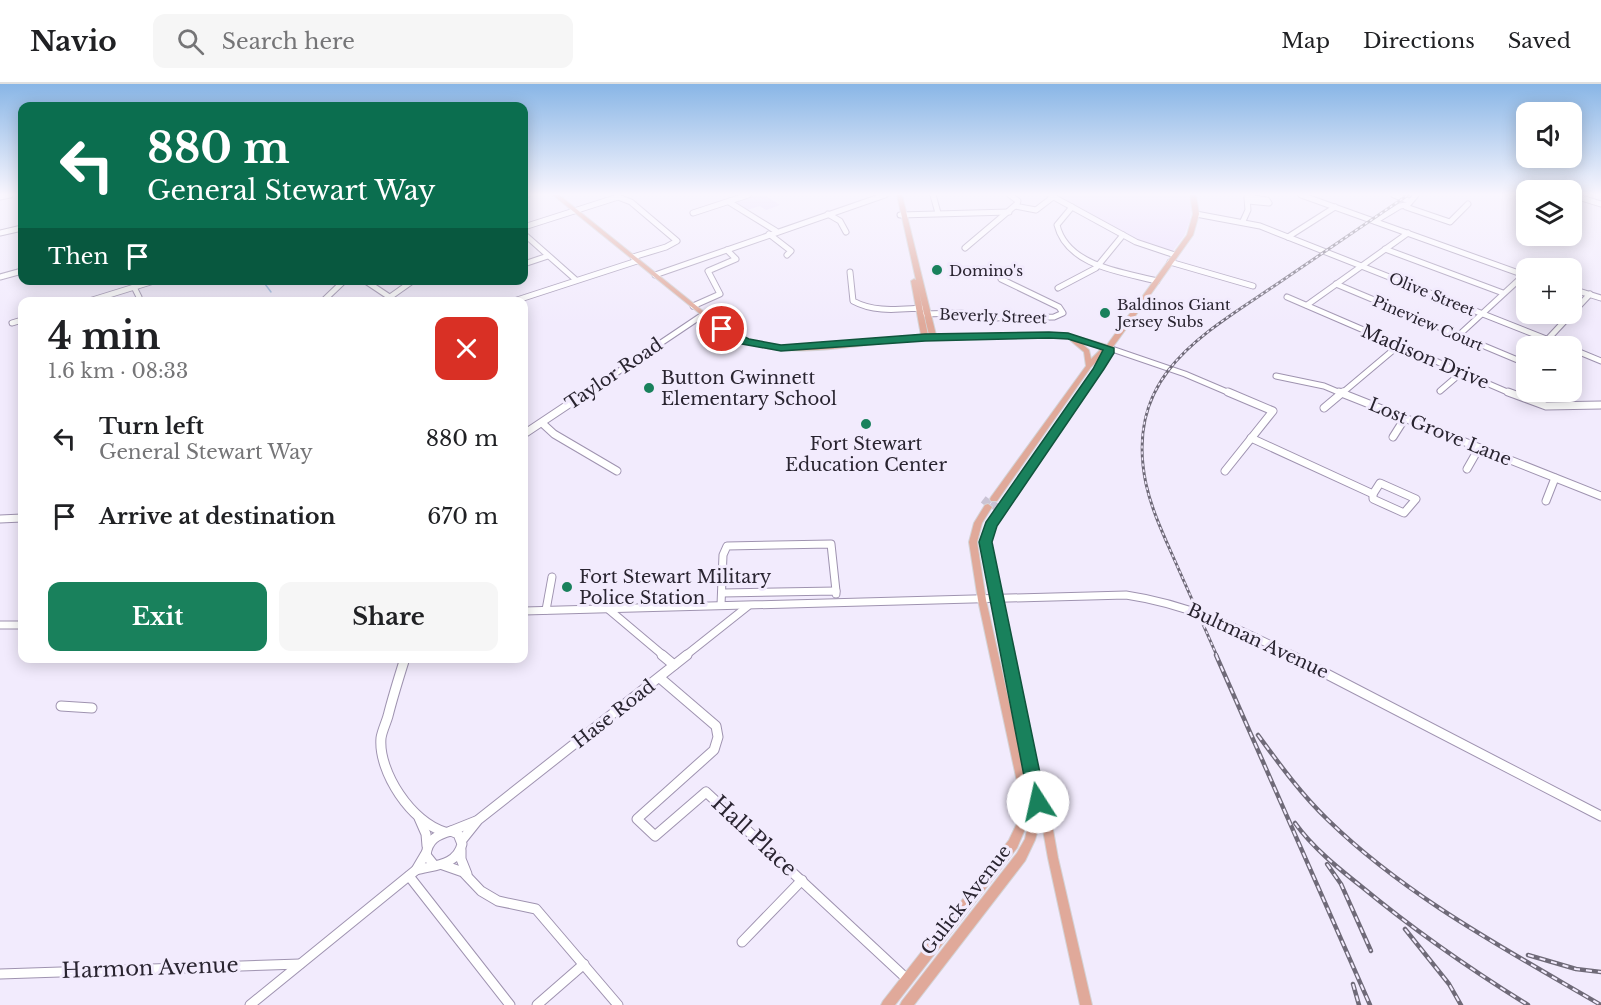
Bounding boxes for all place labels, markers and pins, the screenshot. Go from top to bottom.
place label: Domino's [949,261,1023,280]
marker: Domino's [930,263,944,277]
place label: Baldinos Giant Jersey Subs [1115,295,1231,331]
pin [696,303,747,354]
marker: Baldinos Giant Jersey Subs [1098,306,1112,320]
place label: Button Gwinnett Elementary School [661,367,837,410]
marker: Button Gwinnett Elementary School [642,381,656,395]
marker: Fort Stewart Education Center [859,417,873,431]
place label: Fort Stewart Education Center [785,433,947,476]
place label: Fort Stewart Military Police Station [579,566,772,609]
marker: Fort Stewart Military Police Station [560,580,574,594]

